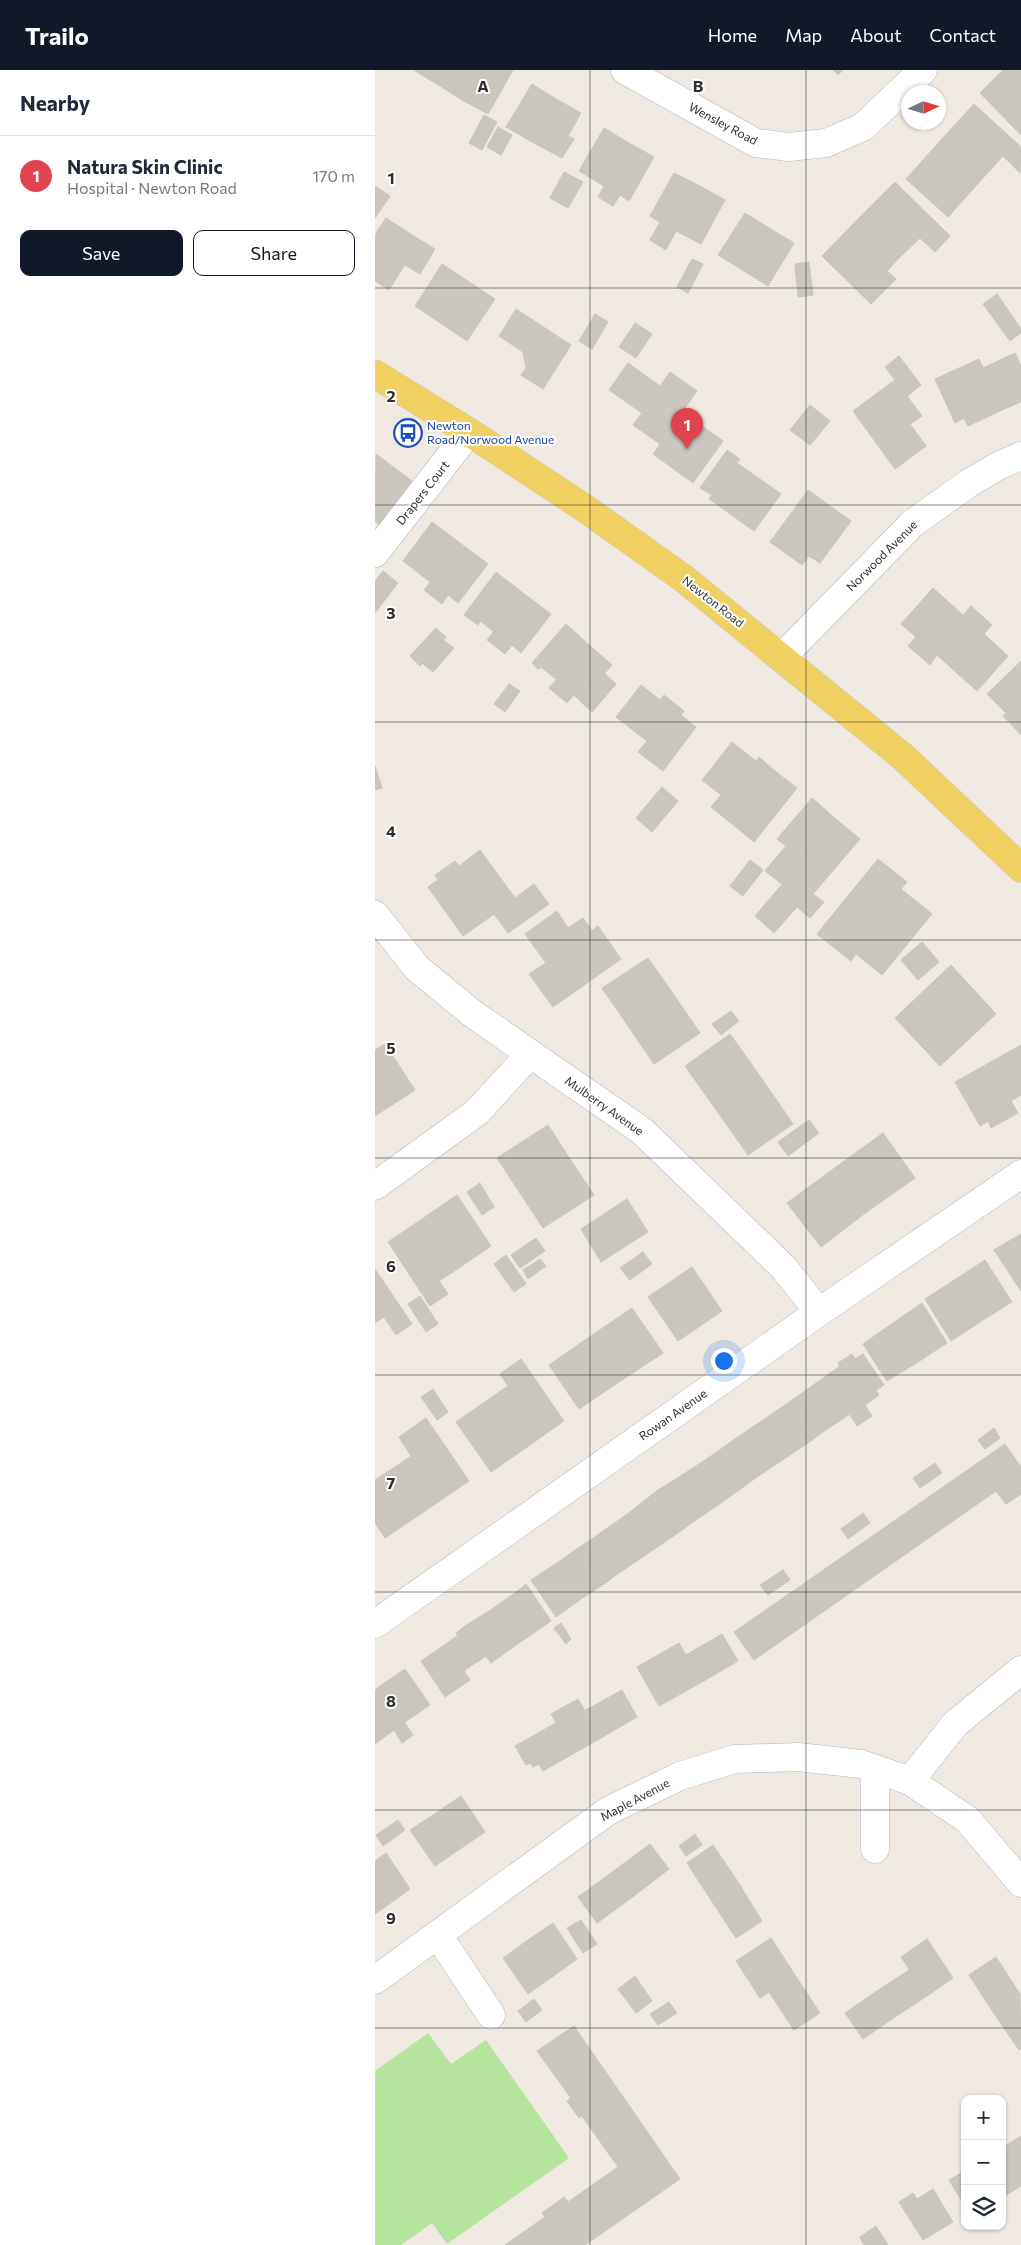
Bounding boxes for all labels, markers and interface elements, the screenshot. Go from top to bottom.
text: Trailo [25,21,89,50]
text: Home [708,24,757,46]
text: Map [785,24,822,46]
text: About [850,24,902,46]
text: Contact [930,24,996,46]
text: A [477,76,489,95]
text: B [693,76,704,95]
north arrow [901,85,946,130]
text: Nearby [20,90,90,115]
street label: Wensley Road [687,99,760,147]
text: Natura Skin Clinic [67,155,223,178]
text: 1 [32,166,40,185]
text: 170 m [312,166,355,185]
text: 1 [387,168,395,187]
text: Hospital · Newton Road [67,178,237,197]
button: Save [20,230,183,276]
button: Share [193,230,355,276]
text: 2 [386,386,396,405]
pin: 1 [671,408,703,449]
bus stop icon: Newton Road/Norwood Avenue [393,418,423,448]
place label: Newton Road/Norwood Avenue [427,418,554,446]
street label: Drapers Court [393,458,452,527]
street label: Norwood Avenue [843,517,919,593]
street label: Newton Road [680,573,747,630]
text: 3 [386,603,396,622]
text: 4 [386,821,396,840]
text: 5 [386,1038,396,1057]
street label: Mulberry Avenue [563,1073,647,1138]
text: 6 [386,1256,396,1275]
your location [711,1348,737,1374]
street label: Rowan Avenue [636,1386,709,1443]
text: 7 [387,1473,396,1492]
text: 8 [386,1691,396,1710]
street label: Maple Avenue [597,1775,672,1823]
text: 9 [386,1908,396,1927]
map controls [961,2095,1006,2230]
button: + [961,2095,1006,2140]
button: − [961,2140,1006,2185]
button: layers [961,2185,1006,2230]

